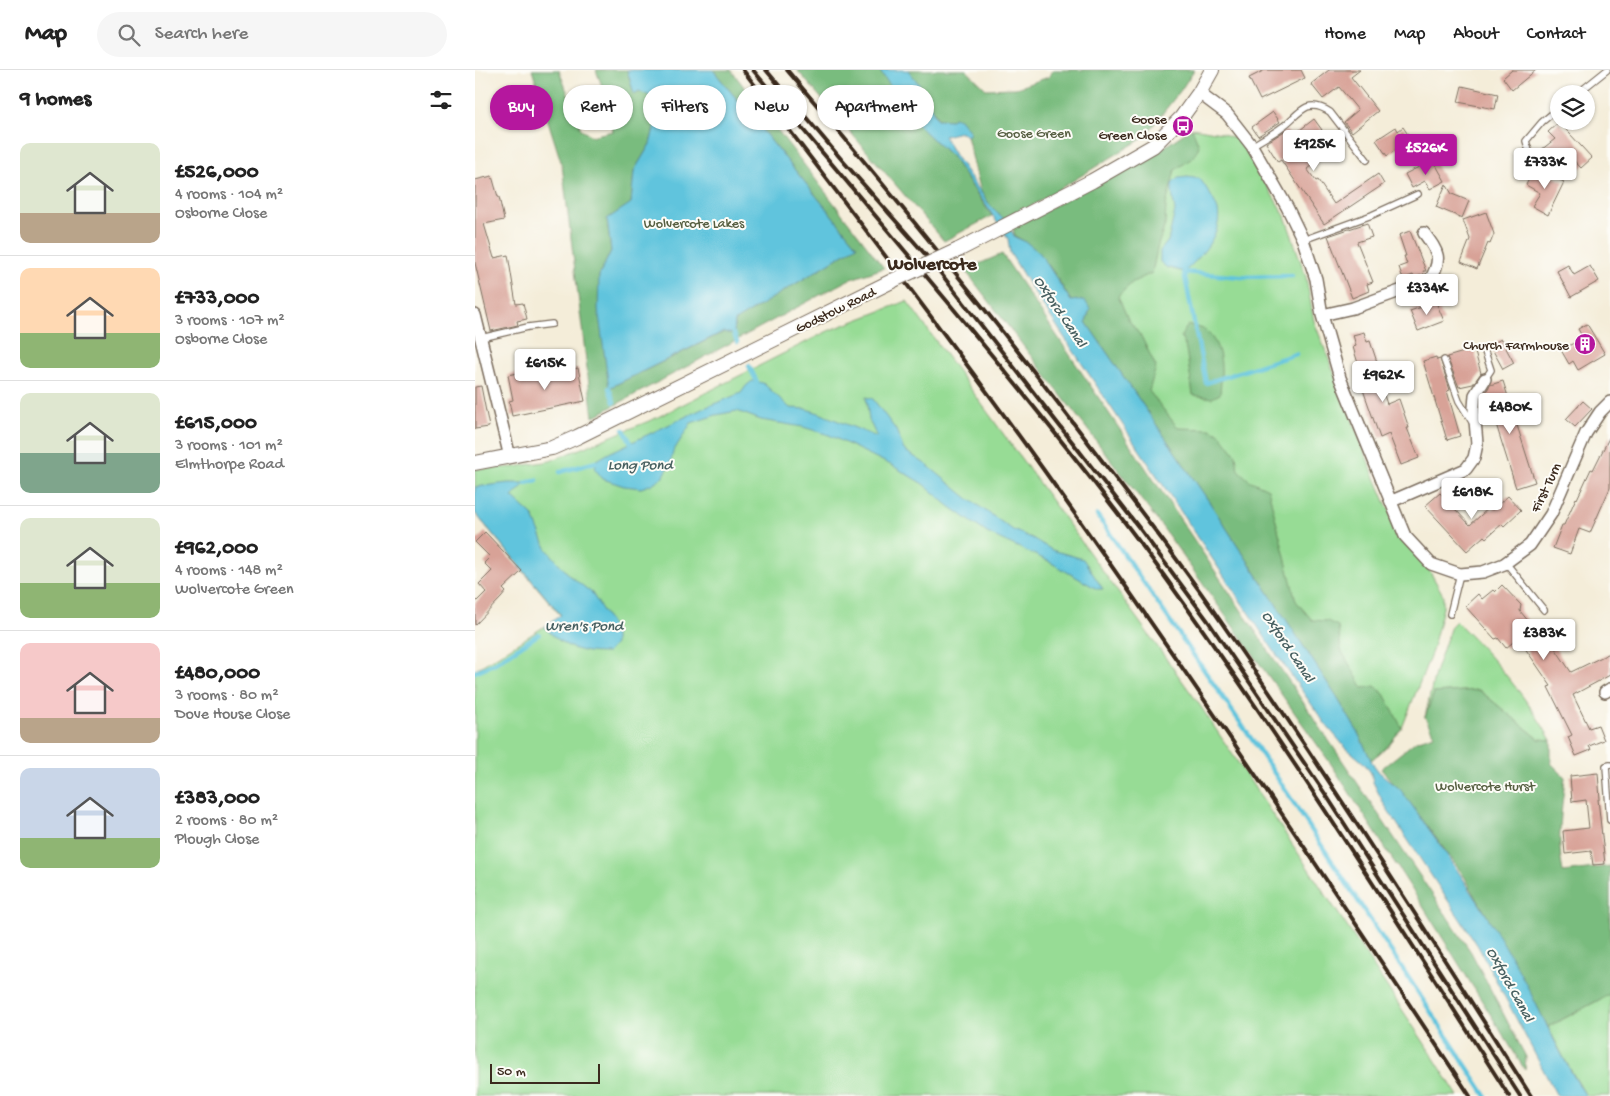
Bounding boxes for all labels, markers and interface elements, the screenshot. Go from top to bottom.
search box [97,12,447,57]
text: Map [25,20,67,49]
icon: search [115,21,143,49]
text: Search here [155,23,248,46]
text: Home [1324,24,1366,45]
text: Map [1394,24,1425,45]
text: About [1453,24,1499,45]
text: Contact [1527,24,1585,45]
chip: Buy [490,85,553,130]
chip: Rent [563,85,633,130]
chip: Filters [643,85,726,130]
chip: New [736,85,807,130]
chip: Apartment [817,85,934,130]
map controls [1550,85,1595,130]
button: layers [1550,85,1595,130]
icon: filters [427,86,455,114]
text: 9 homes [20,88,91,113]
place label: Goose Green Close [1098,112,1168,145]
bus stop icon: Goose Green Close [1171,114,1195,138]
park label: Goose Green [997,126,1071,143]
pin: £925K [1279,129,1349,172]
pin: £526K [1391,134,1461,176]
text: £925K [1294,136,1334,155]
text: £526K [1406,140,1446,159]
pin: £733K [1510,148,1580,190]
text: £733K [1525,154,1565,173]
text: £526,000 [175,161,259,186]
icon: home [60,163,120,223]
text: 4 rooms · 104 m² [175,186,283,205]
text: Osborne Close [175,205,267,224]
park label: Wolvercote Lakes [644,216,745,233]
district label: Wolvercote [887,254,978,277]
water label: Oxford Canal [1029,273,1091,353]
pin: £334K [1392,274,1462,316]
text: £334K [1407,280,1447,299]
street label: Godstow Road [793,284,881,338]
text: £733,000 [175,287,259,312]
icon: home [60,288,120,348]
text: 3 rooms · 107 m² [175,312,285,331]
text: Osborne Close [175,331,267,350]
building icon: Church Farmhouse [1573,332,1597,356]
place label: Church Farmhouse [1463,338,1570,355]
pin: £615K [510,348,580,391]
text: £615K [526,355,564,374]
pin: £962K [1348,360,1418,403]
text: £962K [1363,367,1403,386]
pin: £480K [1475,392,1545,435]
text: £480K [1489,399,1531,418]
text: £615,000 [175,412,257,437]
icon: home [60,413,120,473]
text: 3 rooms · 101 m² [175,437,283,456]
text: Elmthorpe Road [175,456,284,475]
water label: Long Pond [608,457,674,475]
street label: First Turn [1528,460,1567,517]
pin: £618K [1437,478,1507,520]
text: £618K [1452,484,1492,503]
text: £962,000 [175,537,258,562]
icon: home [60,538,120,598]
text: 4 rooms · 148 m² [175,562,283,581]
text: Wolvercote Green [175,581,294,600]
water label: Oxford Canal [1257,608,1319,688]
water label: Wren's Pond [545,618,625,636]
pin: £383K [1509,618,1579,661]
text: £383K [1523,625,1565,644]
text: £480,000 [175,662,260,687]
icon: home [60,663,120,723]
text: 3 rooms · 80 m² [175,687,279,706]
text: Dove House Close [175,706,290,725]
park label: Wolvercote Hurst [1435,779,1536,796]
text: £383,000 [175,787,260,812]
icon: home [60,788,120,848]
text: 2 rooms · 80 m² [175,812,278,831]
text: Plough Close [175,831,259,850]
water label: Oxford Canal [1481,945,1538,1027]
scale bar [490,1061,600,1084]
text: 50 m [497,1064,526,1081]

